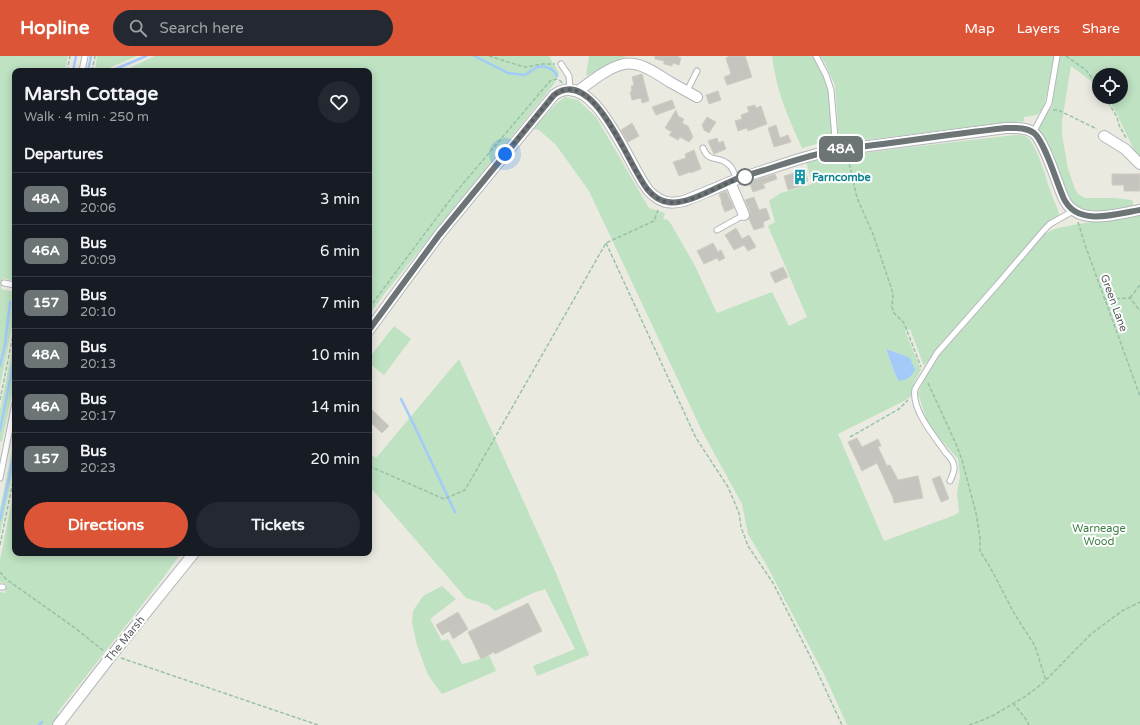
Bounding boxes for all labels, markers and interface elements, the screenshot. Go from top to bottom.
search box [113,10,393,46]
text: Hopline [20,17,89,39]
icon: search [127,17,149,39]
text: Search here [159,19,244,37]
text: Map [965,20,995,37]
text: Layers [1017,20,1060,37]
text: Share [1082,20,1120,37]
map controls [1092,68,1128,104]
button: locate [1092,68,1128,104]
button: heart [318,81,360,123]
text: Marsh Cottage [24,83,158,105]
text: Walk · 4 min · 250 m [24,109,149,125]
line badge: 48A [818,136,864,162]
text: 48A [827,140,855,157]
your location [495,144,515,164]
text: Departures [24,145,103,163]
unlabelled marker [736,168,754,186]
building icon: Farncombe [791,168,809,186]
place label: Farncombe [812,171,871,184]
text: Bus [80,182,107,200]
text: 48A [32,190,60,207]
text: 3 min [320,190,360,208]
text: 20:06 [80,200,116,216]
text: Bus [80,234,107,252]
text: 46A [32,242,60,259]
text: 6 min [320,242,360,260]
text: 20:09 [80,252,116,268]
street label: Green Lane [1098,273,1130,333]
text: Bus [80,286,107,304]
text: 157 [33,294,59,311]
text: 7 min [320,294,360,312]
text: 20:10 [80,304,116,320]
text: Bus [80,338,107,356]
text: 48A [32,346,60,363]
text: 10 min [311,346,360,364]
text: 20:13 [80,356,116,372]
text: Bus [80,390,107,408]
text: 46A [32,398,60,415]
text: 14 min [311,398,360,416]
text: 20:17 [80,408,116,424]
text: Bus [80,442,107,460]
text: 157 [33,450,59,467]
text: 20 min [311,450,360,468]
text: 20:23 [80,460,116,476]
button: Directions [24,502,188,548]
button: Tickets [196,502,360,548]
park label: Warneage Wood [1072,522,1126,548]
street label: The Marsh [103,613,147,665]

